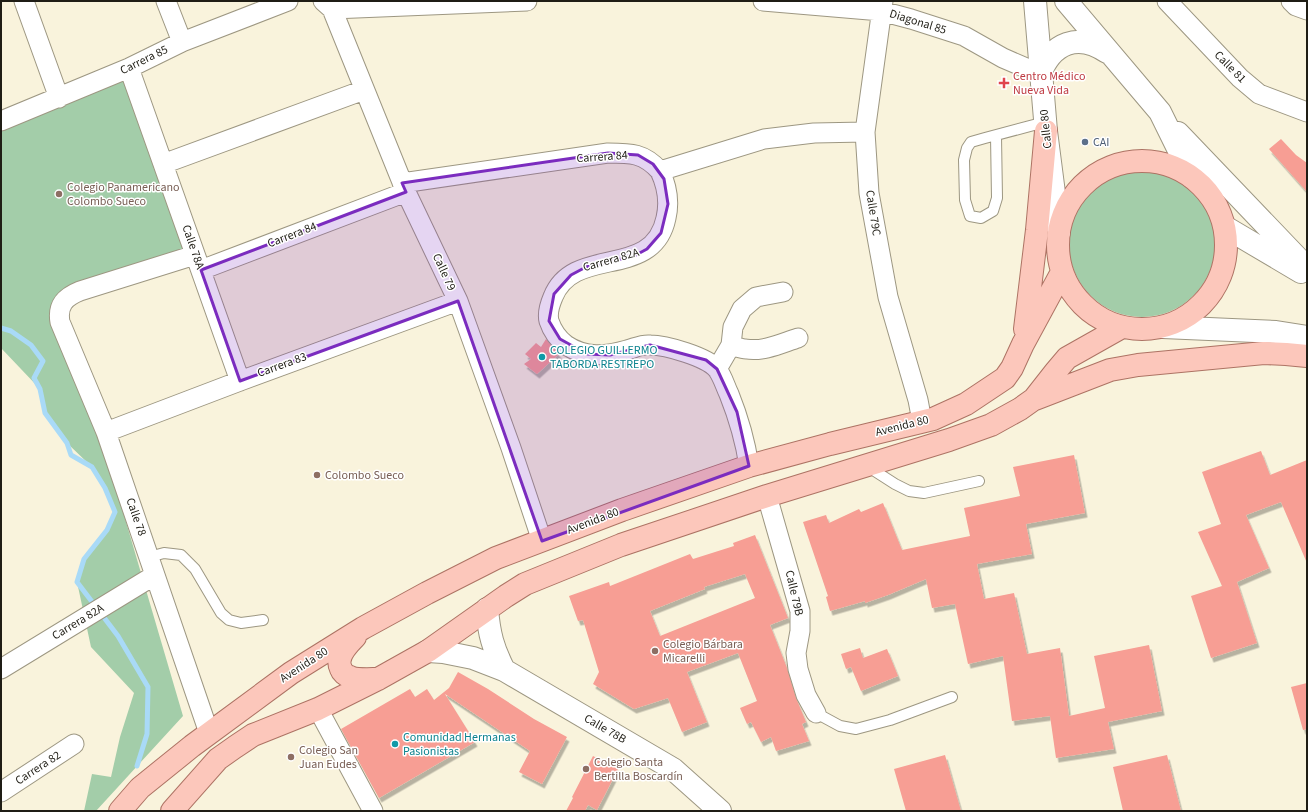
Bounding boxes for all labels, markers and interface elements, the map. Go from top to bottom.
street label: Diagonal 85 [887,5,949,39]
street label: Carrera 85 [117,41,171,79]
street label: Calle 81 [1210,47,1250,87]
place label: Centro Médico Nueva Vida [1013,68,1085,99]
marker: Centro Médico Nueva Vida [998,77,1010,89]
street label: Calle 80 [1035,109,1057,149]
place label: CAI [1093,134,1110,151]
marker: CAI [1080,137,1090,147]
street label: Carrera 84 [576,147,628,167]
place label: Colegio Panamericano Colombo Sueco [67,179,180,210]
marker: Colegio Panamericano Colombo Sueco [54,189,64,199]
street label: Calle 79C [861,189,885,237]
street label: Carrera 84 [265,218,319,252]
street label: Calle 78A [178,223,209,272]
street label: Carrera 82A [581,244,642,276]
street label: Calle 79 [428,251,460,293]
place label: COLEGIO GUILLERMO TABORDA RESTREPO [550,342,657,373]
street label: Carrera 83 [255,348,309,382]
marker: COLEGIO GUILLERMO TABORDA RESTREPO [537,352,547,362]
street label: Avenida 80 [874,411,931,441]
place label: Colombo Sueco [325,467,404,484]
marker: Colombo Sueco [312,470,322,480]
street label: Calle 78 [122,496,150,538]
street label: Avenida 80 [565,503,622,539]
street label: Calle 79B [781,569,807,617]
street label: Carrera 82A [49,600,108,644]
place label: Colegio Bárbara Micarelli [663,636,743,667]
street label: Avenida 80 [277,643,332,687]
marker: Colegio Bárbara Micarelli [650,646,660,656]
street label: Calle 78B [581,710,629,748]
place label: Comunidad Hermanas Pasionistas [403,729,516,760]
marker: Comunidad Hermanas Pasionistas [390,739,400,749]
place label: Colegio San Juan Eudes [299,742,358,773]
street label: Carrera 82 [12,747,64,789]
marker: Colegio San Juan Eudes [286,752,296,762]
place label: Colegio Santa Bertilla Boscardín [594,754,683,785]
marker: Colegio Santa Bertilla Boscardín [581,764,591,774]

